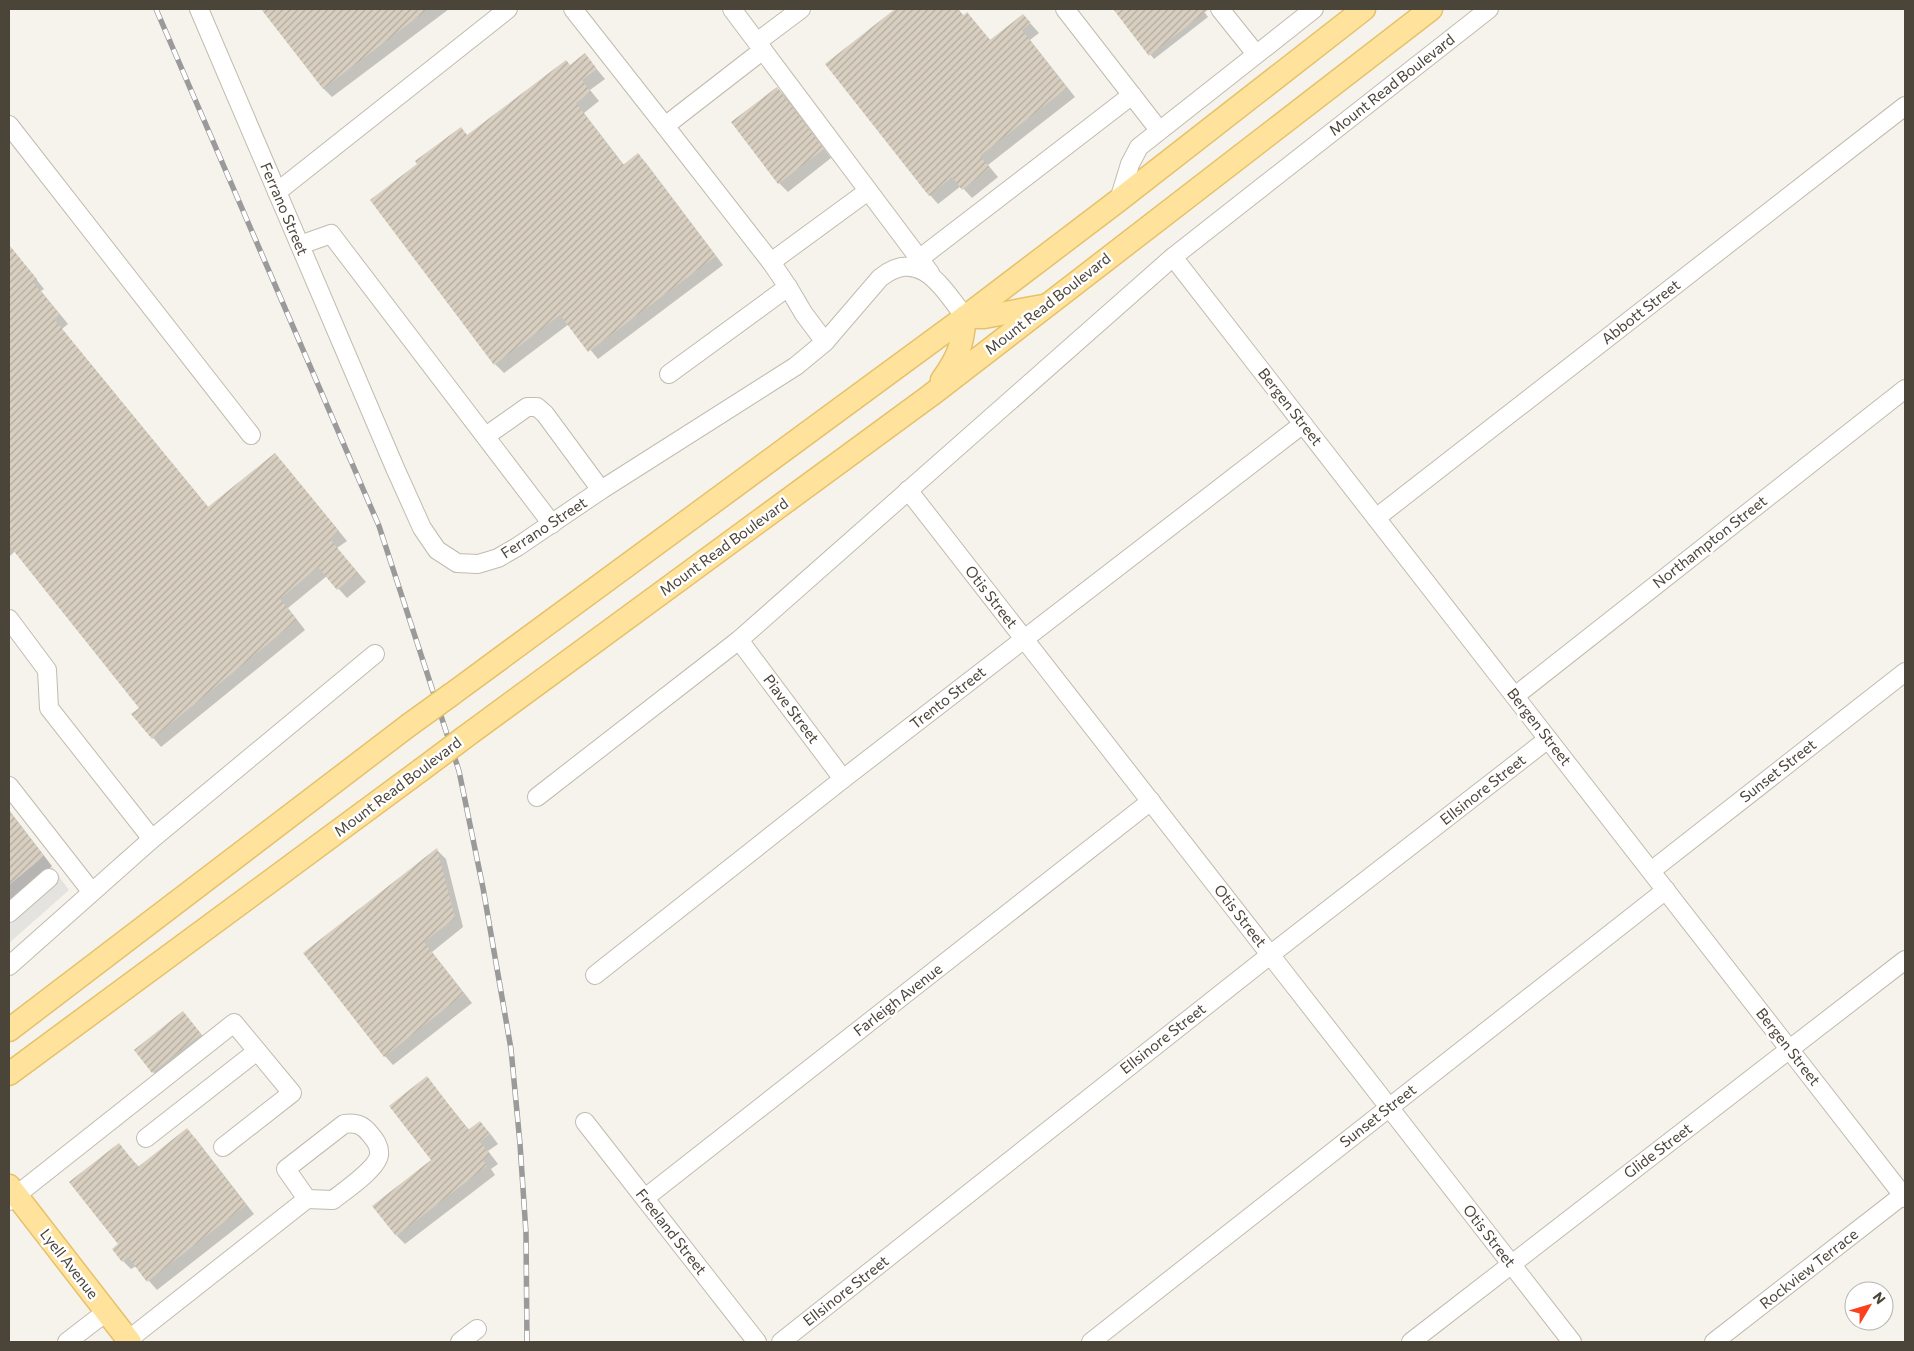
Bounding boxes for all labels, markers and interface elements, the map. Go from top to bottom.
street label: Mount Read Boulevard [1325,30,1458,139]
street label: Ferrano Street [257,160,312,258]
street label: Mount Read Boulevard [981,249,1114,358]
street label: Abbott Street [1598,275,1683,347]
street label: Bergen Street [1255,364,1327,449]
street label: Northampton Street [1649,491,1770,591]
street label: Ferrano Street [497,493,590,562]
street label: Mount Read Boulevard [656,494,791,599]
street label: Otis Street [962,562,1022,631]
street label: Trento Street [906,662,989,732]
street label: Piave Street [760,670,824,746]
street label: Bergen Street [1504,684,1576,769]
street label: Mount Read Boulevard [330,733,465,840]
street label: Sunset Street [1736,735,1819,806]
street label: Ellsinore Street [1436,750,1529,828]
street label: Otis Street [1211,881,1271,950]
street label: Farleigh Avenue [850,959,945,1039]
street label: Ellsinore Street [1116,999,1209,1077]
street label: Bergen Street [1753,1004,1825,1089]
street label: Sunset Street [1336,1080,1419,1151]
street label: Glide Street [1620,1119,1695,1182]
street label: Freeland Street [633,1185,711,1278]
street label: Otis Street [1460,1201,1520,1270]
street label: Rockview Terrace [1756,1224,1861,1312]
street label: Lyell Avenue [37,1225,103,1302]
street label: Ellsinore Street [799,1251,892,1329]
north arrow [1844,1281,1894,1331]
text: N [1870,1288,1890,1307]

